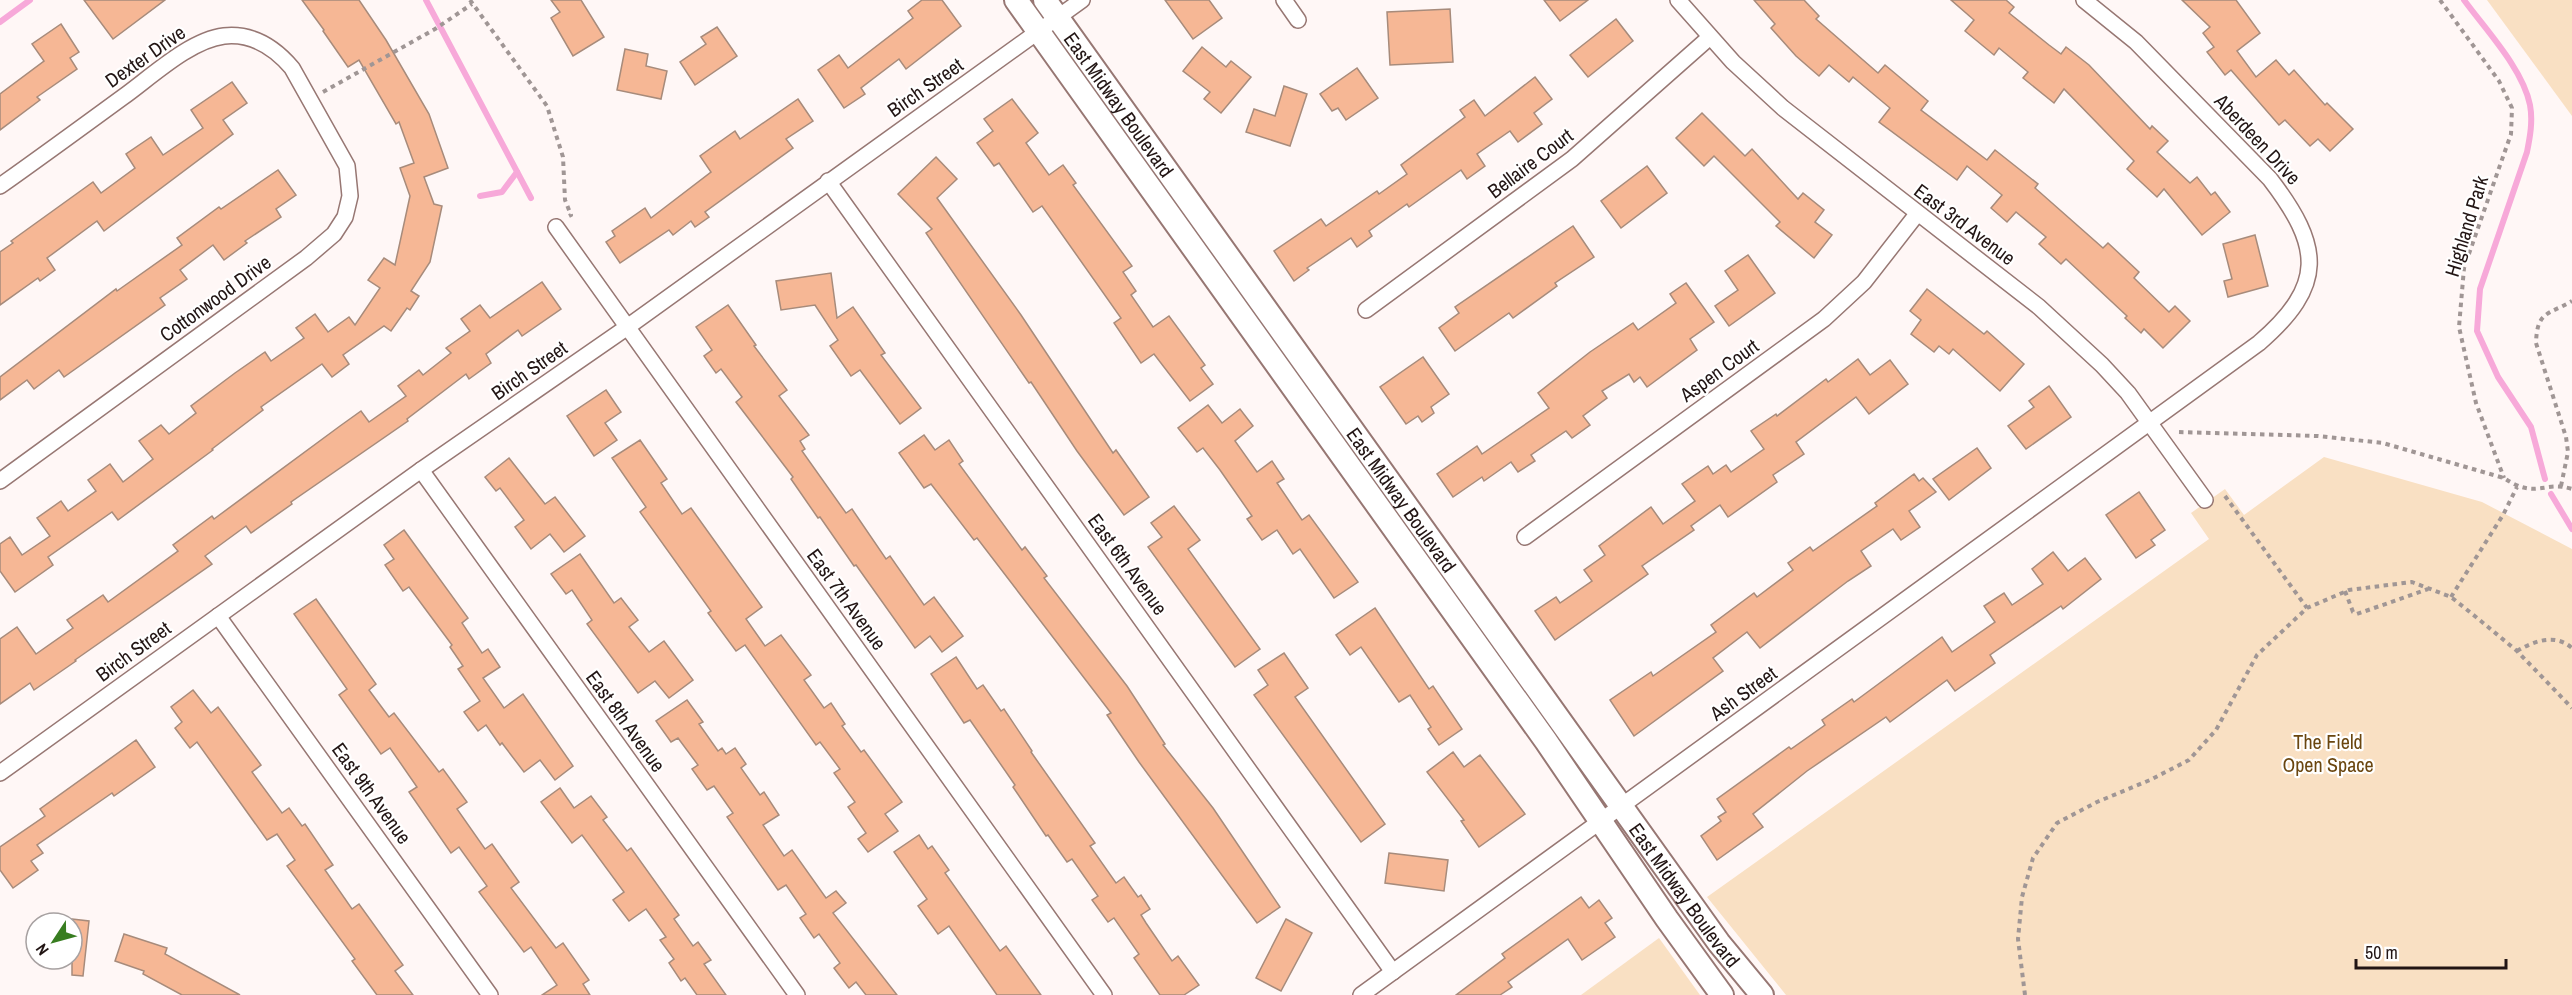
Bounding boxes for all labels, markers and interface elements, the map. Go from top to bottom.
street label: Dexter Drive [100,19,190,93]
street label: East Midway Boulevard [1058,26,1181,182]
street label: Birch Street [882,51,969,123]
street label: Aberdeen Drive [2208,87,2307,190]
street label: Bellaire Court [1482,122,1579,204]
street label: Highland Park [2438,172,2494,280]
street label: East 3rd Avenue [1909,177,2021,271]
street label: Cottonwood Drive [154,249,276,347]
street label: Aspen Court [1673,332,1764,408]
street label: Birch Street [486,334,573,406]
street label: East Midway Boulevard [1341,422,1463,577]
street label: East 6th Avenue [1082,508,1174,620]
street label: East 7th Avenue [801,543,893,655]
street label: Birch Street [90,614,176,687]
street label: Ash Street [1703,659,1782,727]
street label: East 8th Avenue [580,665,672,777]
park label: The Field Open Space [2282,728,2374,778]
street label: East 9th Avenue [326,737,418,849]
street label: East Midway Boulevard [1624,817,1747,972]
north arrow [24,911,84,971]
scale bar [2356,932,2506,970]
text: N [30,940,54,960]
text: 50 m [2365,940,2398,965]

